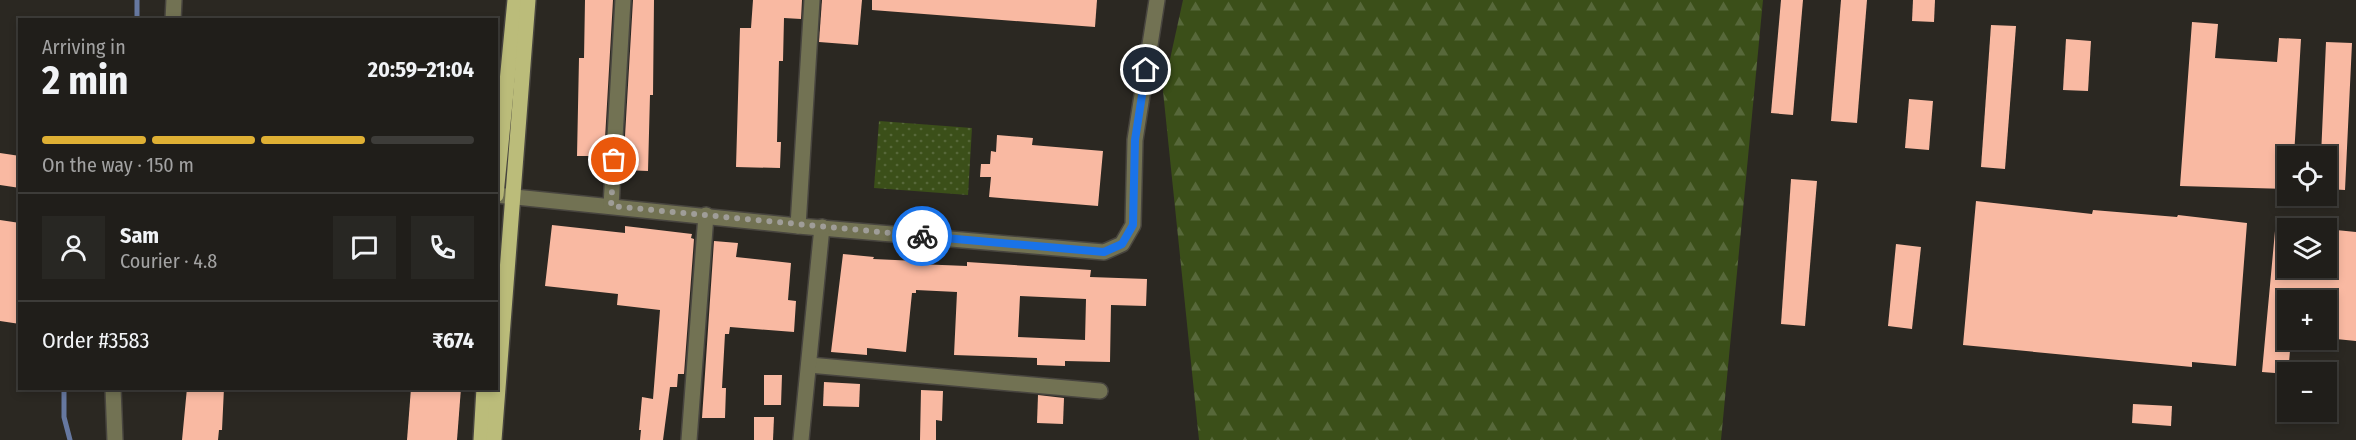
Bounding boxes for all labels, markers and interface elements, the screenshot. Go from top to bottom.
text: Arriving in [42,35,126,59]
pin [1120,44,1171,95]
icon: home [1129,53,1162,86]
text: 20:59–21:04 [368,56,474,83]
text: 2 min [42,58,128,104]
pin [588,134,639,185]
icon: bag [597,143,630,176]
map controls [2277,146,2337,422]
button: locate [2277,146,2337,206]
text: On the way · 150 m [42,153,194,177]
courier [892,206,952,266]
button: person [42,216,105,279]
button: chat [333,216,396,279]
button: phone [411,216,474,279]
button: layers [2277,218,2337,278]
icon: bike [906,220,939,253]
text: Sam [120,222,159,249]
text: Courier · 4.8 [120,249,217,273]
button: + [2277,290,2337,350]
text: Order #3583 [42,327,150,354]
text: ₹674 [432,327,474,354]
button: − [2277,362,2337,422]

